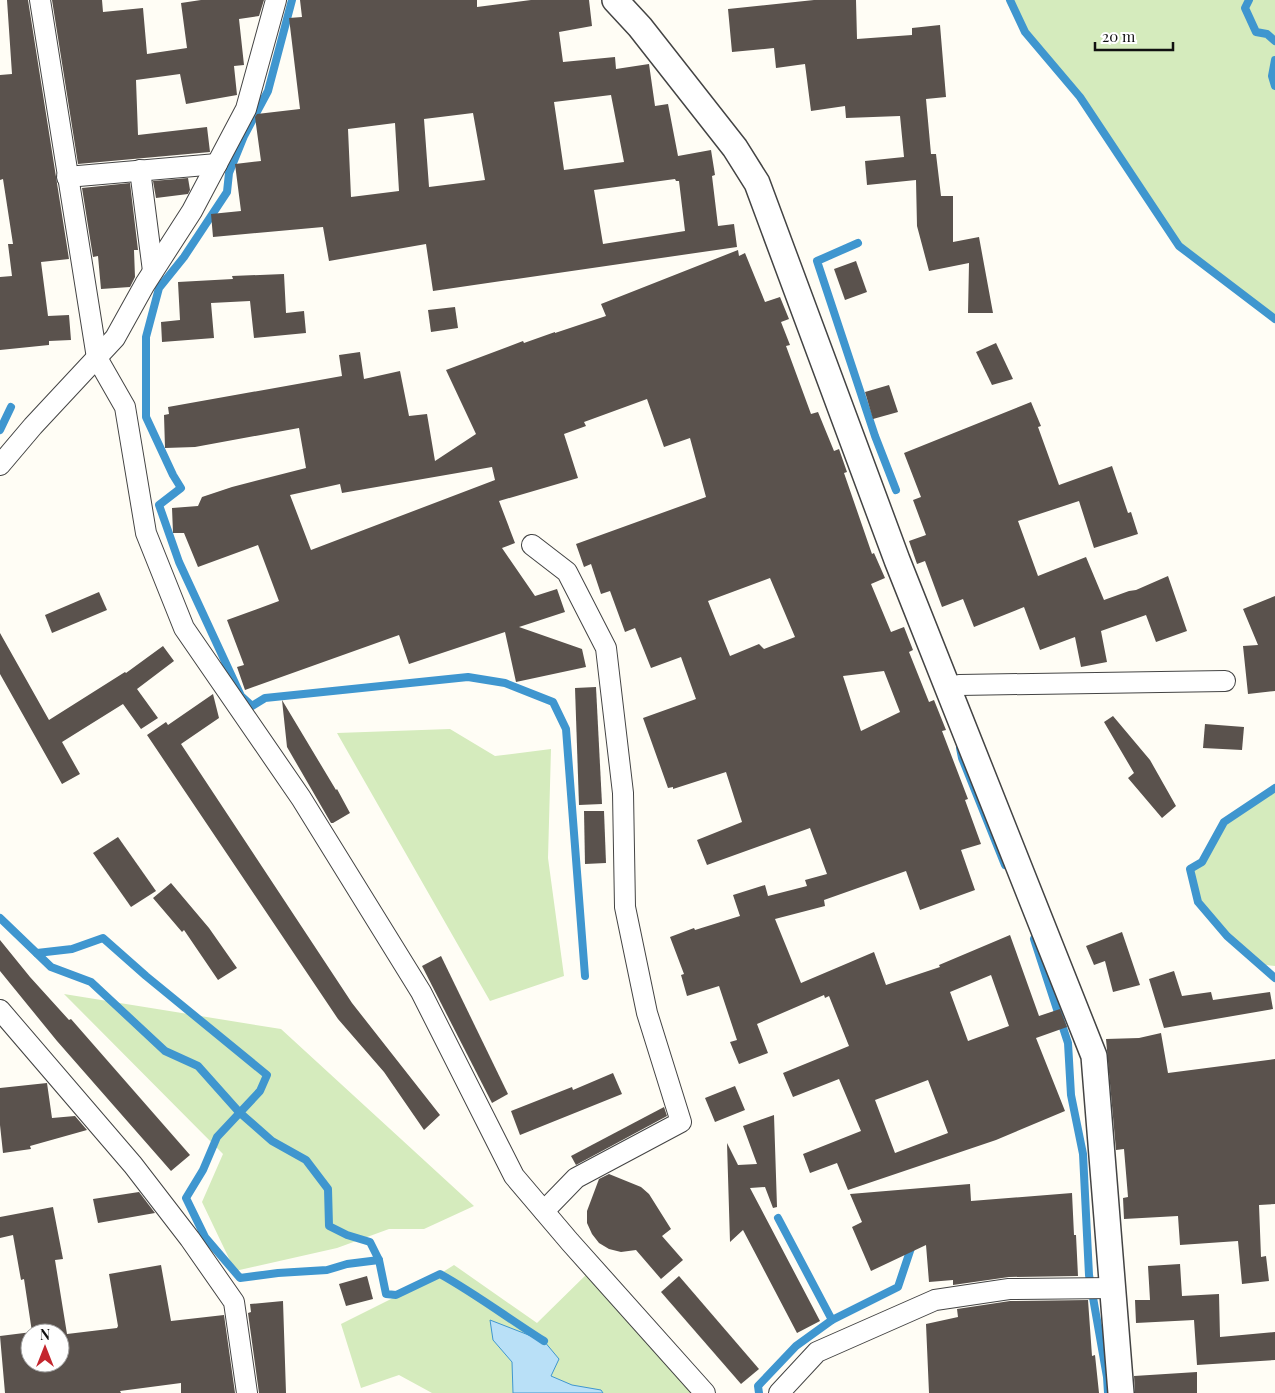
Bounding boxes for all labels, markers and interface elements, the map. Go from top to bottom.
scale bar [1095,20,1172,52]
text: 20 m [1102,26,1136,46]
north arrow [20,1323,70,1373]
text: N [40,1325,50,1344]

